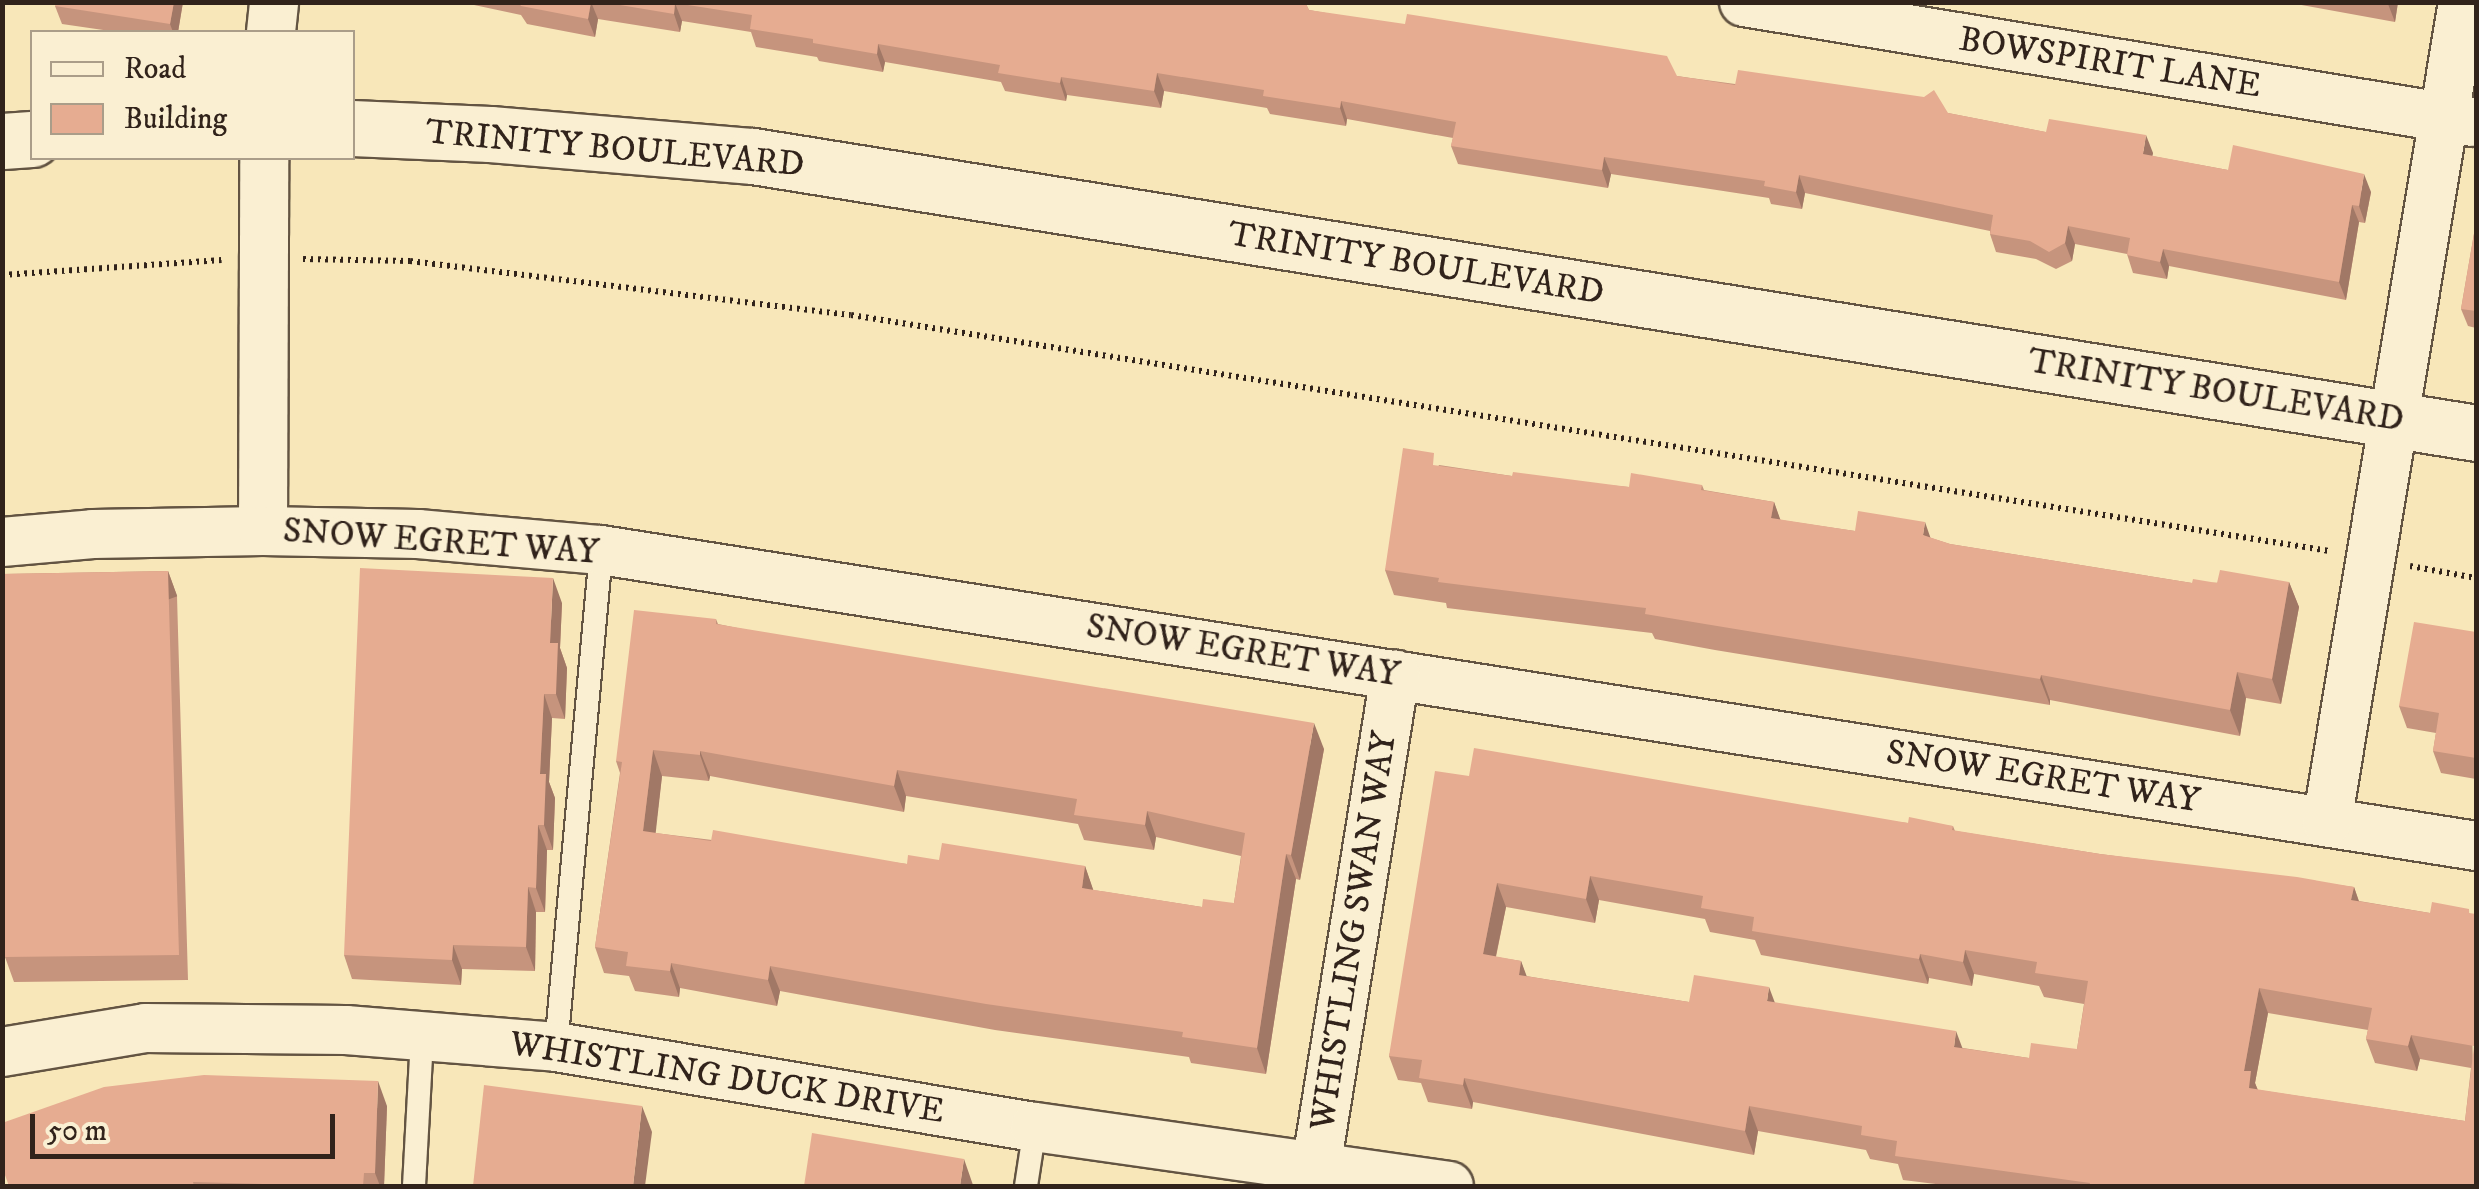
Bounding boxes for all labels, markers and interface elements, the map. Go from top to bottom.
street label: BOWSPIRIT LANE [1956,18,2264,108]
legend [30,30,355,160]
text: Road [124,51,186,88]
text: Building [124,101,227,138]
street label: TRINITY BOULEVARD [424,112,806,186]
street label: TRINITY BOULEVARD [1225,214,1607,314]
street label: TRINITY BOULEVARD [2025,341,2407,441]
street label: SNOW EGRET WAY [282,510,600,574]
street label: SNOW EGRET WAY [1083,605,1403,697]
street label: WHISTLING SWAN WAY [1302,729,1406,1133]
street label: SNOW EGRET WAY [1883,731,2203,823]
street label: WHISTLING DUCK DRIVE [507,1023,947,1133]
scale bar [35,1094,340,1156]
text: 50 m [47,1113,107,1150]

